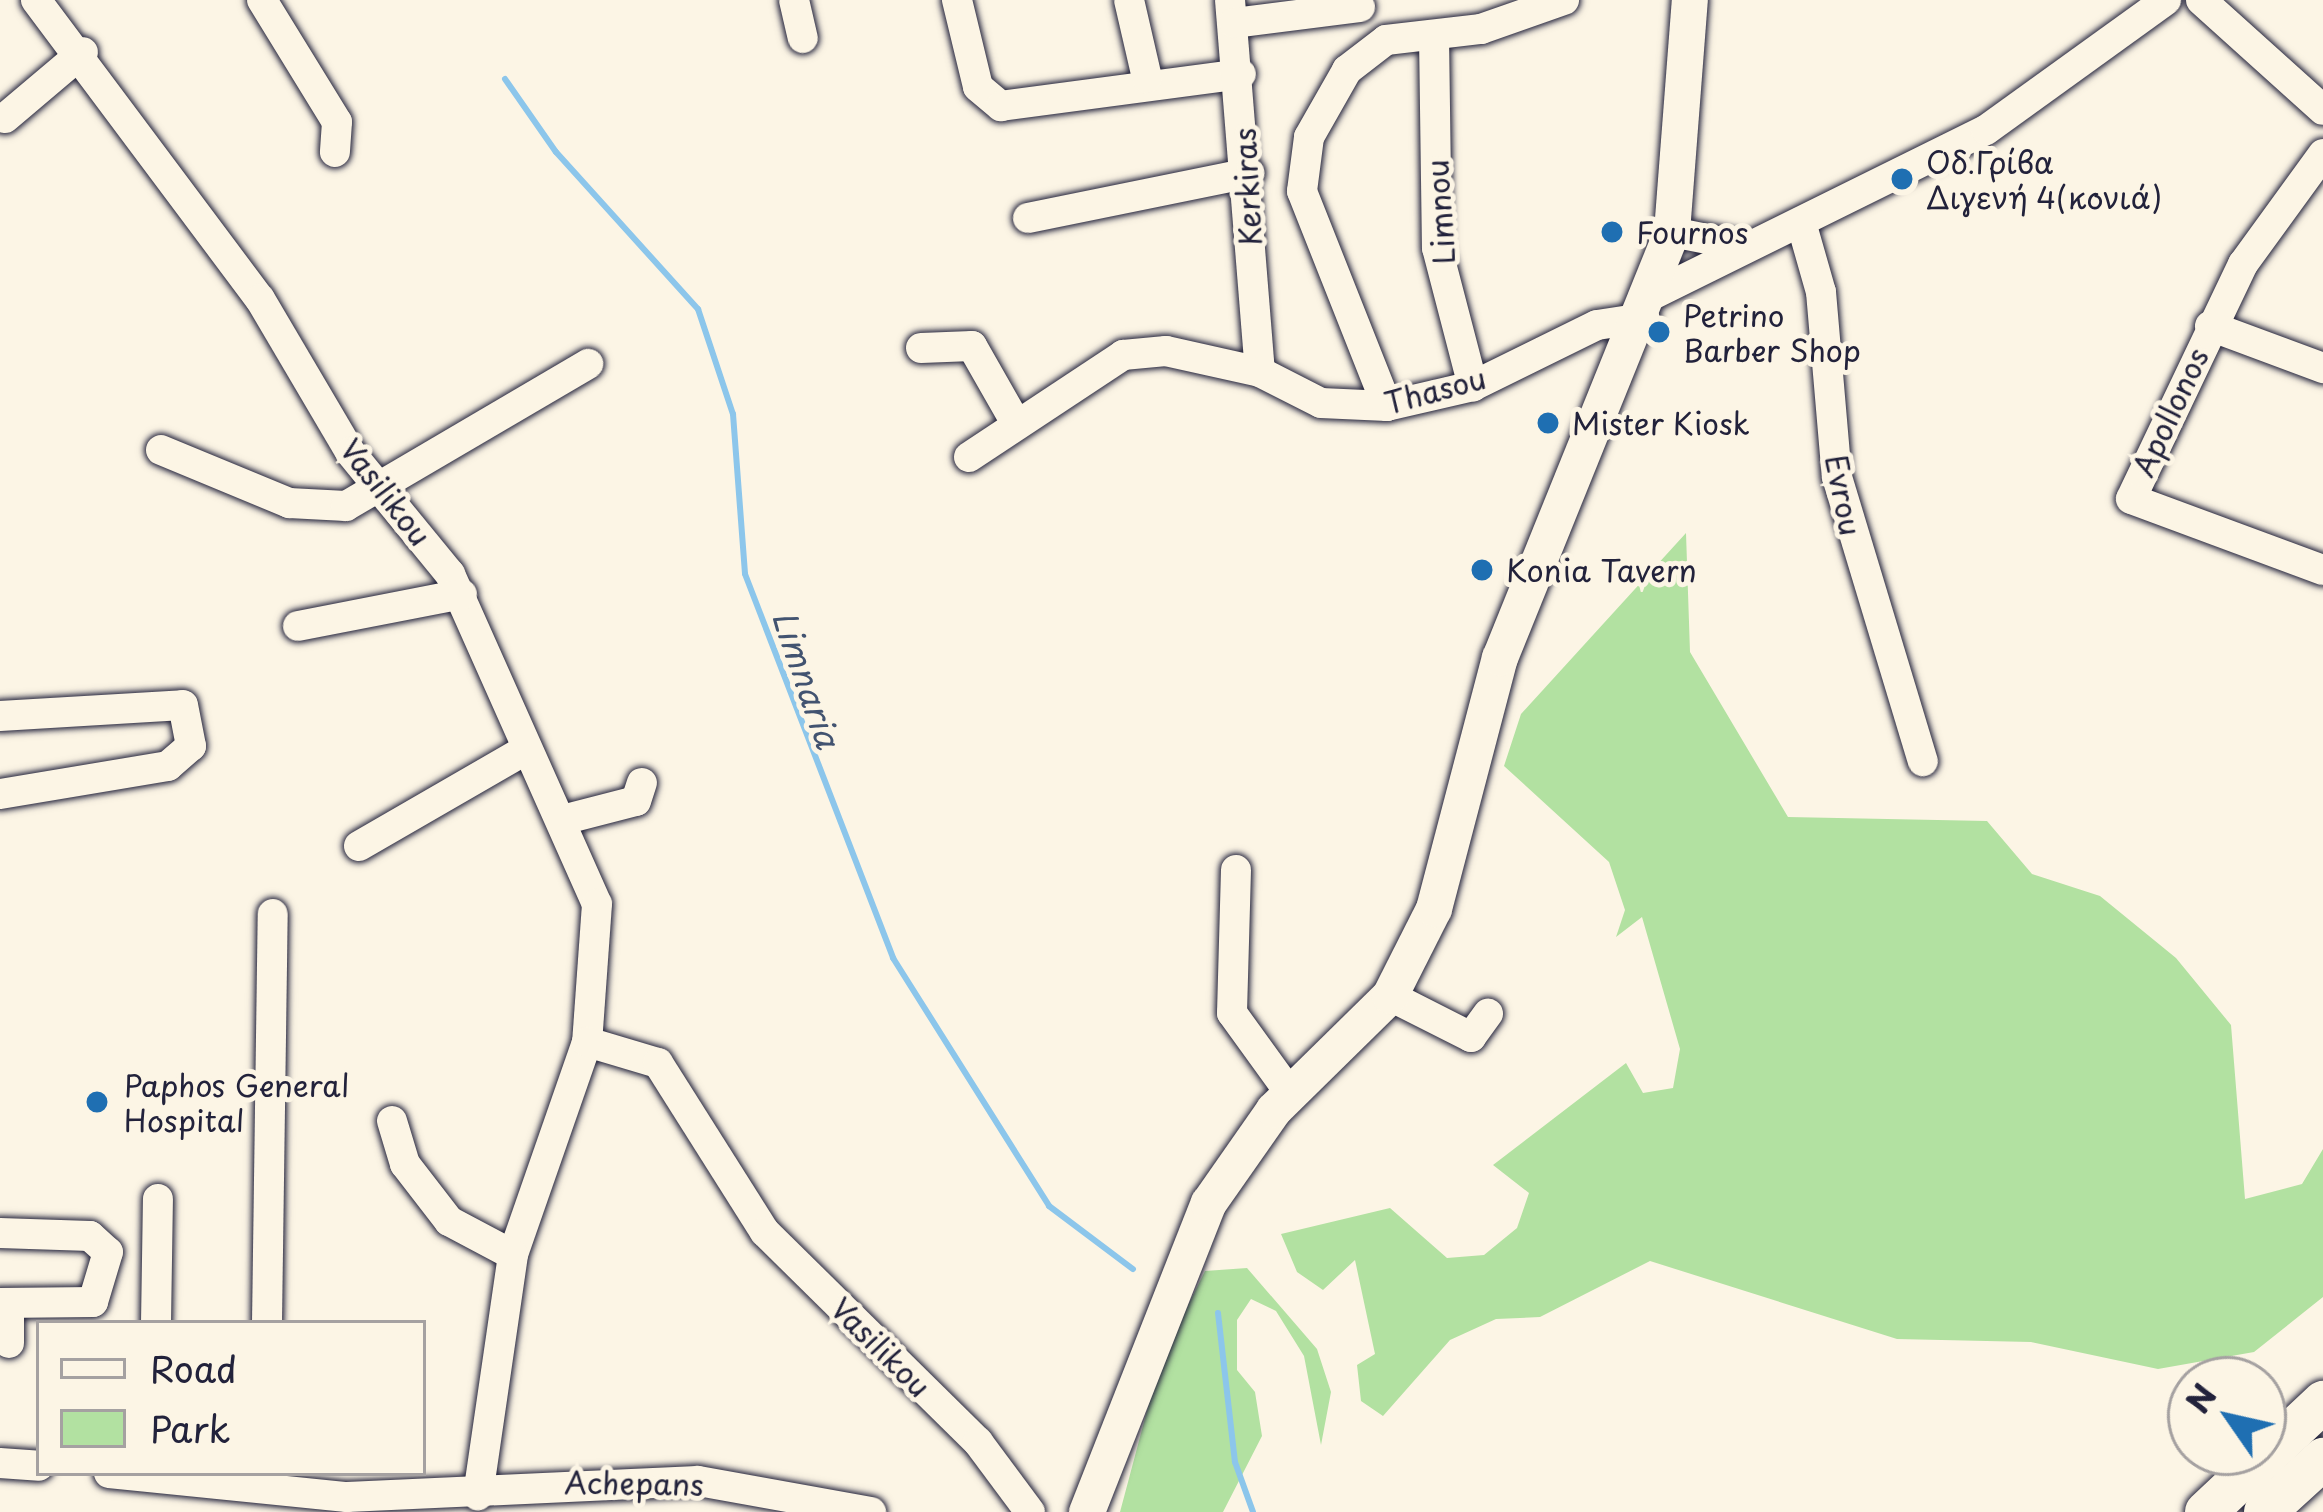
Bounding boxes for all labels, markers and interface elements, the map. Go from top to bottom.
street label: Kerkiras [1226,127,1268,247]
place label: Οδ.Γρίβα Διγενή 4(κονιά) [1926,144,2163,214]
street label: Limnou [1418,158,1462,266]
marker: Οδ.Γρίβα Διγενή 4(κονιά) [1889,166,1915,192]
place label: Fournos [1636,214,1748,250]
marker: Fournos [1599,219,1625,245]
place label: Petrino Barber Shop [1683,297,1864,368]
marker: Petrino Barber Shop [1646,319,1672,345]
street label: Apollonos [2125,342,2215,482]
street label: Thasou [1380,359,1490,421]
place label: Mister Kiosk [1572,405,1751,441]
marker: Mister Kiosk [1535,410,1561,436]
street label: Vasilikou [333,431,439,553]
street label: Evrou [1819,452,1869,538]
place label: Konia Tavern [1506,552,1697,588]
marker: Konia Tavern [1469,557,1495,583]
water label: Limnaria [765,605,849,753]
place label: Paphos General Hospital [124,1067,351,1138]
marker: Paphos General Hospital [81,1086,113,1118]
street label: Vasilikou [824,1290,938,1404]
legend [36,1320,426,1476]
text: Road [150,1341,237,1395]
north arrow [2167,1356,2287,1476]
text: N [2172,1373,2228,1422]
text: Park [150,1401,230,1455]
street label: Achepans [564,1464,704,1502]

